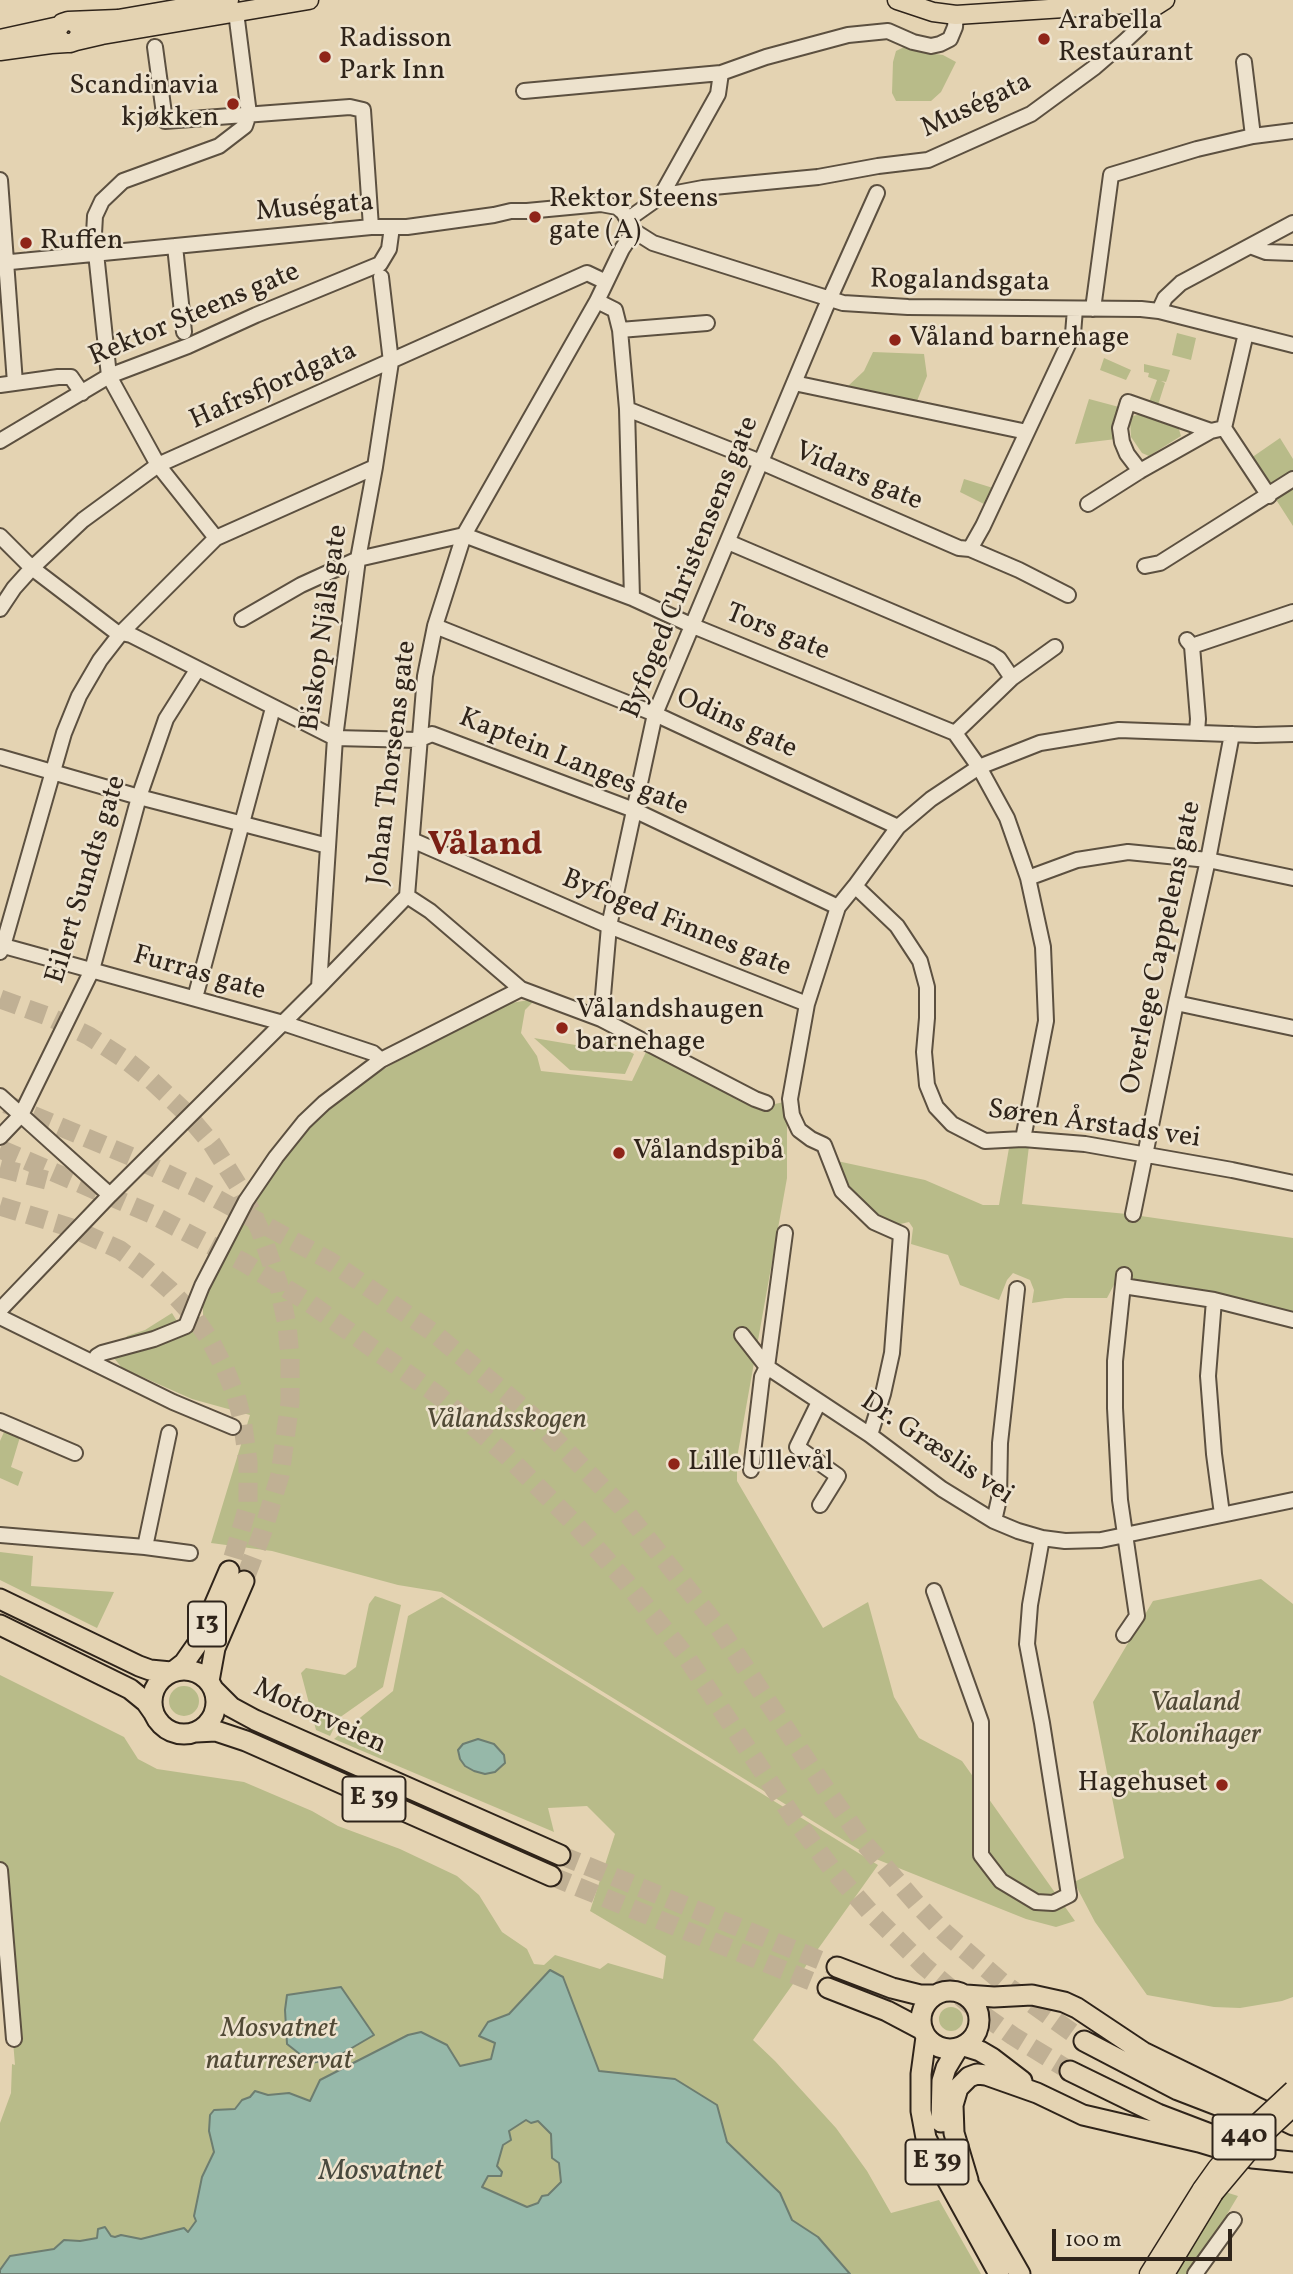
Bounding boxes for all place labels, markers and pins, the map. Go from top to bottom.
place label: Arabella Restaurant [1058,6,1194,72]
place label: Radisson Park Inn [339,24,452,90]
marker: Arabella Restaurant [1036,31,1052,47]
marker: Radisson Park Inn [317,49,333,65]
place label: Scandinavia kjøkken [69,71,219,137]
marker: Scandinavia kjøkken [225,96,241,112]
place label: Rektor Steens gate (A) [549,184,718,250]
marker: Rektor Steens gate (A) [527,209,543,225]
place label: Ruffen [40,226,124,260]
marker: Ruffen [18,235,34,251]
place label: Våland barnehage [909,323,1129,357]
marker: Våland barnehage [887,332,903,348]
place label: Vålandshaugen barnehage [576,995,764,1061]
marker: Vålandshaugen barnehage [554,1020,570,1036]
place label: Vålandspibå [633,1136,784,1170]
marker: Vålandspibå [611,1145,627,1161]
place label: Lille Ullevål [688,1447,833,1481]
marker: Lille Ullevål [666,1456,682,1472]
place label: Hagehuset [1078,1768,1208,1802]
marker: Hagehuset [1214,1777,1230,1793]

